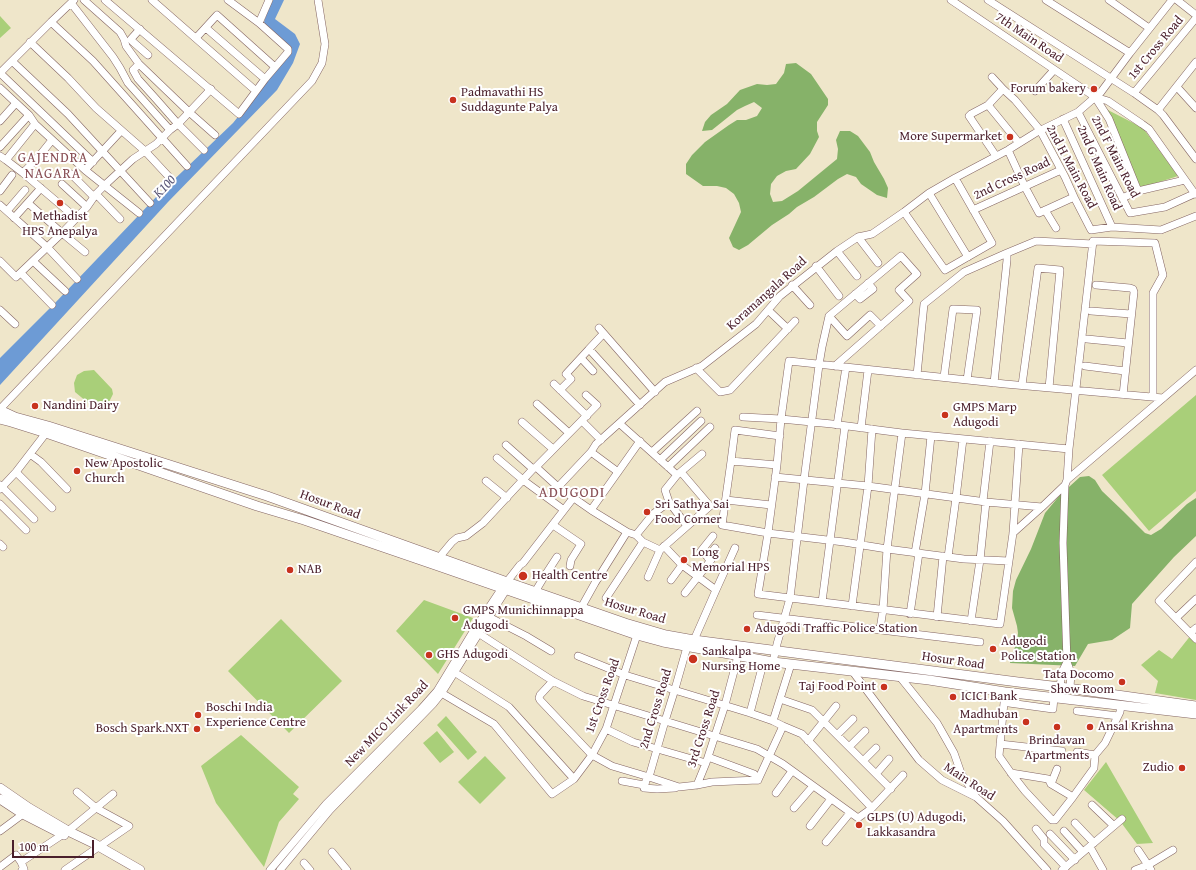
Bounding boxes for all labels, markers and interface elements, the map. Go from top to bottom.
street label: 7th Main Road [992,9,1066,67]
street label: 1st Cross Road [1125,13,1187,83]
place label: Forum bakery [1011,81,1086,97]
marker: Forum bakery [1089,84,1099,94]
place label: Padmavathi HS Suddagunte Palya [461,85,558,116]
marker: Padmavathi HS Suddagunte Palya [448,95,458,105]
street label: 2nd F Main Road [1088,113,1142,201]
street label: 2nd H Main Road [1042,122,1100,212]
street label: 2nd G Main Road [1073,123,1125,213]
place label: More Supermarket [900,129,1002,145]
marker: More Supermarket [1005,132,1015,142]
district label: GAJENDRA NAGARA [18,150,88,182]
street label: 2nd Cross Road [971,154,1053,204]
water label: K100 [150,172,180,202]
marker: Methadist HPS Anepalya [55,198,65,208]
place label: Methadist HPS Anepalya [22,209,98,240]
street label: Koramangala Road [724,254,810,334]
place label: Nandini Dairy [43,398,119,414]
place label: GMPS Marp Adugodi [953,400,1017,431]
marker: Nandini Dairy [30,401,40,411]
marker: GMPS Marp Adugodi [940,410,950,420]
place label: New Apostolic Church [85,456,163,487]
marker: New Apostolic Church [72,466,82,476]
district label: ADUGODI [539,484,605,502]
street label: Hosur Road [298,487,362,523]
place label: Sri Sathya Sai Food Corner [655,497,729,528]
marker: Sri Sathya Sai Food Corner [642,507,652,517]
place label: Long Memorial HPS [692,545,770,576]
marker: Long Memorial HPS [679,555,689,565]
place label: NAB [298,562,322,578]
marker: NAB [285,565,295,575]
place label: Health Centre [532,568,608,584]
marker: Health Centre [517,570,529,582]
street label: Hosur Road [603,594,667,628]
place label: GMPS Munichinnappa Adugodi [463,603,584,634]
marker: GMPS Munichinnappa Adugodi [450,613,460,623]
place label: Adugodi Traffic Police Station [755,621,918,637]
marker: Adugodi Traffic Police Station [742,624,752,634]
place label: Adugodi Police Station [1001,634,1076,665]
place label: Sankalpa Nursing Home [702,644,780,675]
marker: Adugodi Police Station [988,644,998,654]
place label: GHS Adugodi [437,647,508,663]
street label: Hosur Road [921,649,985,673]
marker: GHS Adugodi [424,650,434,660]
marker: Sankalpa Nursing Home [687,653,699,665]
street label: 1st Cross Road [582,657,624,735]
street label: 2nd Cross Road [636,667,676,751]
place label: Tata Docomo Show Room [1043,667,1114,698]
marker: Tata Docomo Show Room [1117,677,1127,687]
street label: New MICO Link Road [342,678,432,770]
place label: Taj Food Point [799,679,876,695]
marker: Taj Food Point [879,682,889,692]
street label: 3rd Cross Road [684,688,724,770]
place label: ICICI Bank [961,689,1017,705]
marker: ICICI Bank [948,692,958,702]
place label: Boschi India Experience Centre [206,700,306,731]
place label: Madhuban Apartments [953,707,1018,738]
marker: Boschi India Experience Centre [193,710,203,720]
marker: Madhuban Apartments [1021,717,1031,727]
place label: Ansal Krishna [1098,719,1174,735]
place label: Bosch Spark.NXT [96,721,189,737]
marker: Brindavan Apartments [1052,722,1062,732]
marker: Ansal Krishna [1085,722,1095,732]
marker: Bosch Spark.NXT [192,724,202,734]
place label: Brindavan Apartments [1025,733,1089,764]
street label: Main Road [941,760,997,804]
place label: Zudio [1143,760,1174,776]
marker: Zudio [1177,763,1187,773]
place label: GLPS (U) Adugodi, Lakkasandra [867,810,966,841]
marker: GLPS (U) Adugodi, Lakkasandra [854,820,864,830]
scale bar [14,832,96,858]
text: 100 m [19,838,49,855]

